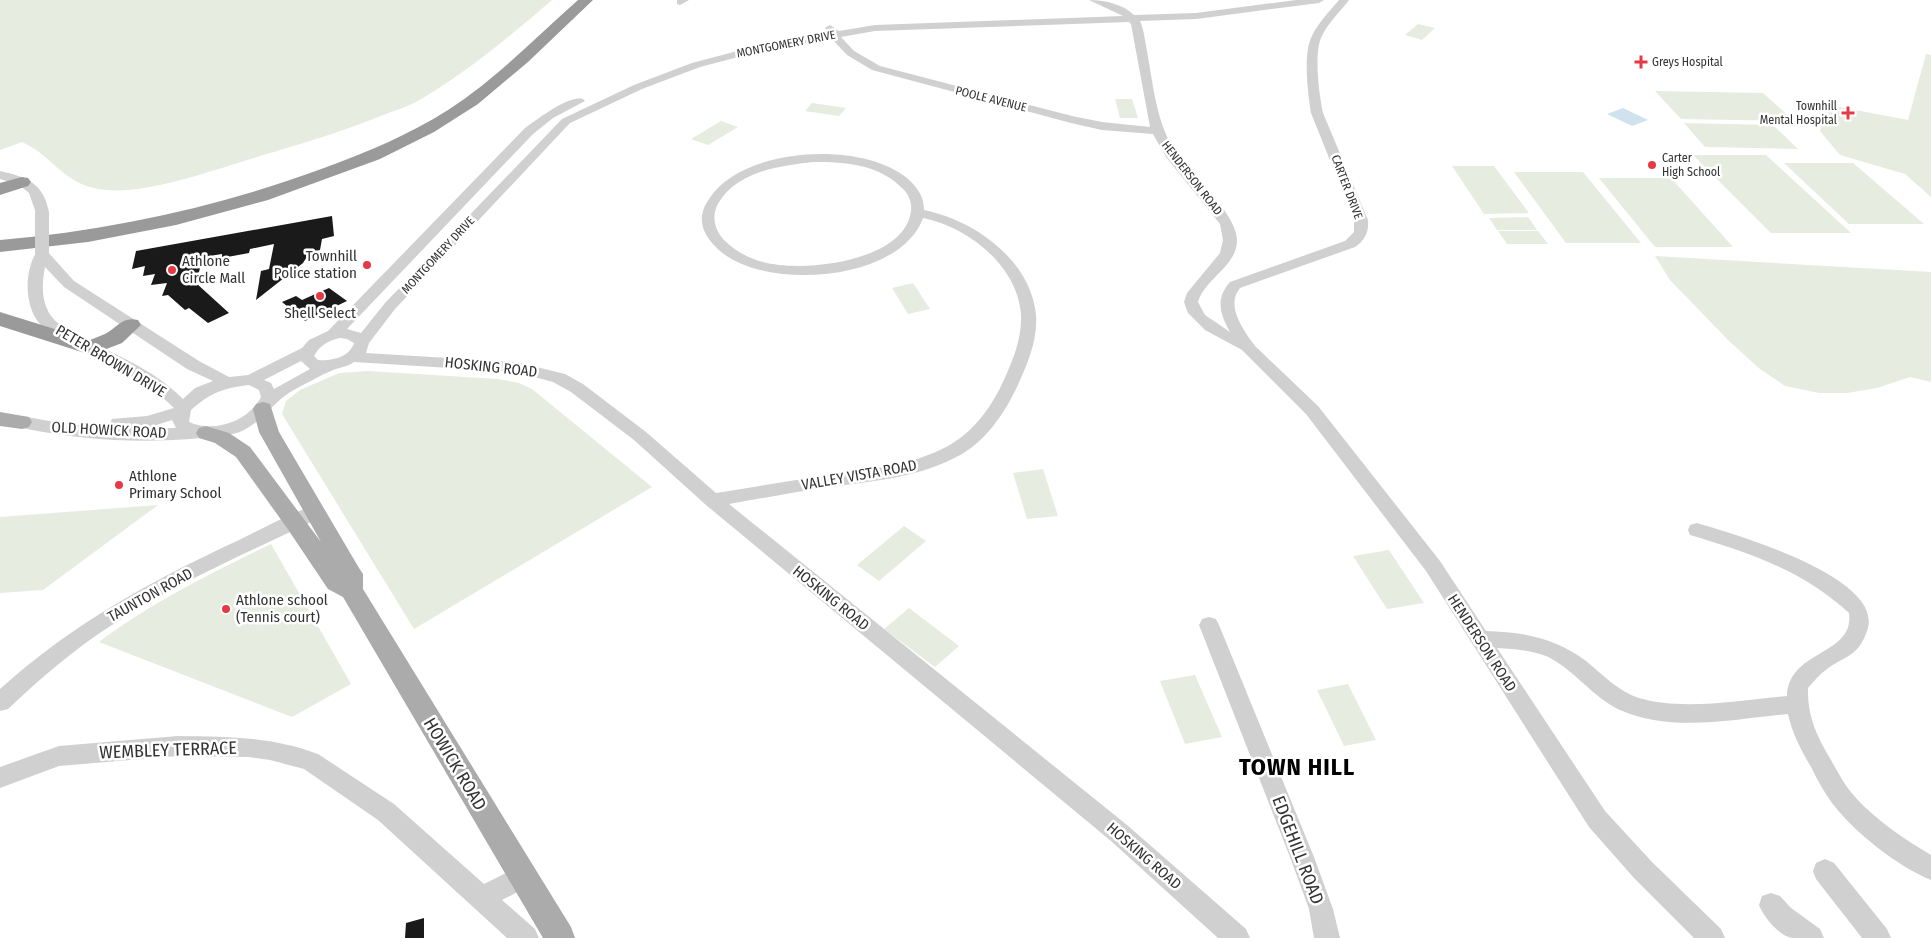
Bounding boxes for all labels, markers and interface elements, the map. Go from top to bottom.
street label: MONTGOMERY DRIVE [735,27,837,60]
marker: Greys Hospital [1634,55,1648,69]
place label: Greys Hospital [1652,55,1723,69]
street label: POOLE AVENUE [954,83,1028,115]
place label: Townhill Mental Hospital [1760,99,1837,127]
marker: Townhill Mental Hospital [1841,106,1855,120]
street label: HENDERSON ROAD [1159,138,1225,218]
place label: Carter High School [1662,151,1720,179]
street label: CARTER DRIVE [1328,153,1366,221]
marker: Carter High School [1646,159,1658,171]
street label: MONTGOMERY DRIVE [399,213,478,296]
place label: Townhill Police station [274,247,357,282]
place label: Athlone Circle Mall [182,252,245,287]
marker: Townhill Police station [361,259,373,271]
marker: Athlone Circle Mall [166,264,178,276]
marker: Shell Select [314,290,326,302]
place label: Shell Select [284,304,356,322]
street label: PETER BROWN DRIVE [53,321,169,401]
street label: HOSKING ROAD [444,353,538,381]
street label: OLD HOWICK ROAD [51,418,167,442]
street label: VALLEY VISTA ROAD [800,456,918,494]
place label: Athlone Primary School [129,467,221,502]
marker: Athlone Primary School [113,479,125,491]
street label: HOSKING ROAD [789,562,873,634]
street label: TAUNTON ROAD [104,564,196,626]
place label: Athlone school (Tennis court) [236,591,328,626]
street label: HENDERSON ROAD [1444,591,1520,695]
marker: Athlone school (Tennis court) [220,603,232,615]
street label: HOWICK ROAD [419,714,491,814]
street label: WEMBLEY TERRACE [99,737,237,763]
district label: TOWN HILL [1239,753,1355,781]
street label: EDGEHILL ROAD [1267,793,1329,907]
street label: HOSKING ROAD [1103,819,1185,893]

